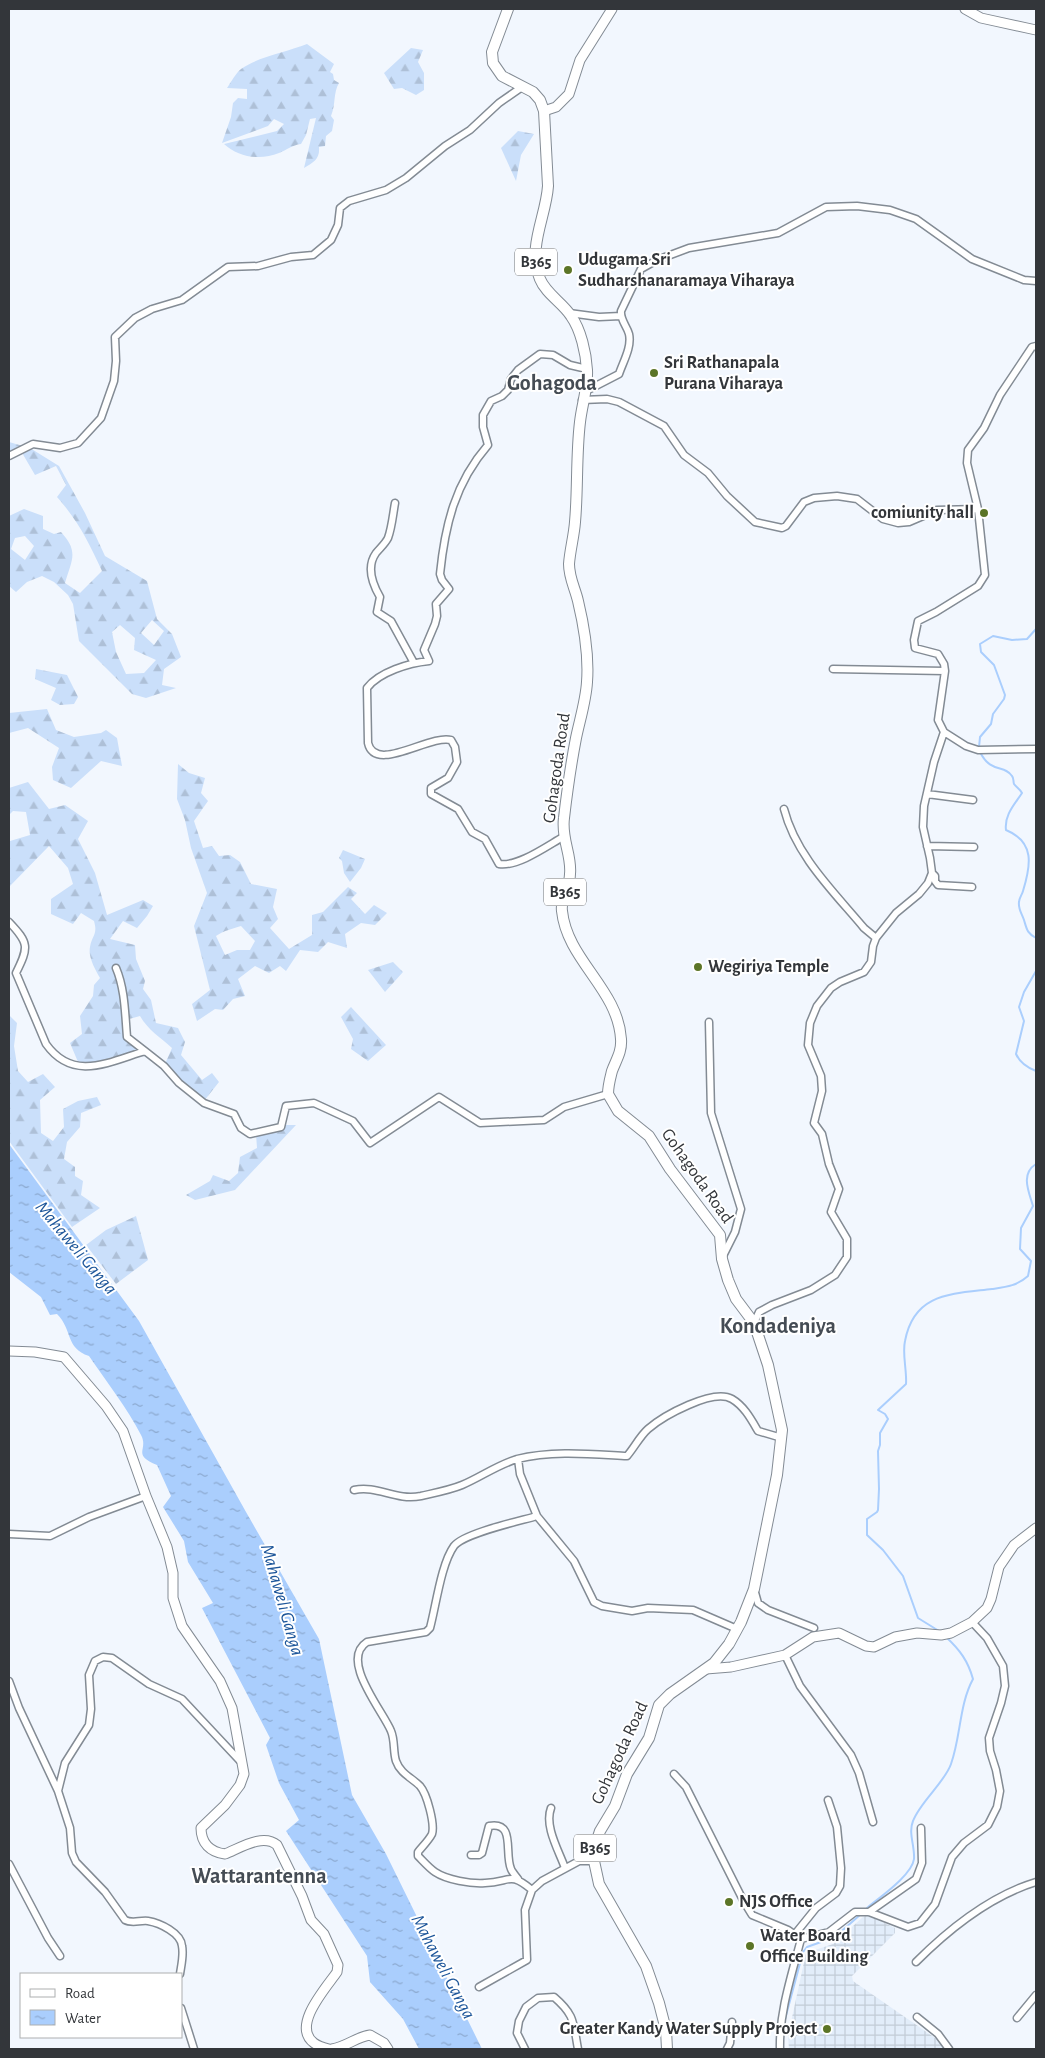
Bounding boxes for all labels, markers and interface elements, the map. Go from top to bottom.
road number: B365 [515,248,557,276]
place label: Udugama Sri Sudharshanaramaya Viharaya [578,251,795,290]
marker: Udugama Sri Sudharshanaramaya Viharaya [562,264,574,276]
place label: Sri Rathanapala Purana Viharaya [664,354,783,393]
marker: Sri Rathanapala Purana Viharaya [648,367,660,379]
district label: Gohagoda [507,372,597,394]
place label: comiunity hall [871,504,974,522]
marker: comiunity hall [978,507,990,519]
street label: Gohagoda Road [540,712,574,824]
road number: B365 [544,879,586,906]
place label: Wegiriya Temple [708,958,829,976]
marker: Wegiriya Temple [692,961,704,973]
street label: Gohagoda Road [658,1125,736,1227]
water label: Mahaweli Ganga [32,1198,120,1298]
district label: Kondadeniya [720,1315,837,1338]
water label: Mahaweli Ganga [257,1542,307,1658]
street label: Gohagoda Road [588,1699,652,1807]
road number: B365 [574,1835,616,1862]
district label: Wattarantenna [191,1865,327,1887]
place label: NJS Office [739,1893,813,1911]
marker: NJS Office [723,1896,735,1908]
water label: Mahaweli Ganga [408,1912,478,2022]
place label: Water Board Office Building [760,1927,869,1966]
marker: Water Board Office Building [744,1940,756,1952]
legend [20,1973,182,2038]
text: Road [65,1986,95,2001]
text: Water [65,2011,101,2026]
place label: Greater Kandy Water Supply Project [560,2020,817,2038]
marker: Greater Kandy Water Supply Project [821,2023,833,2035]

